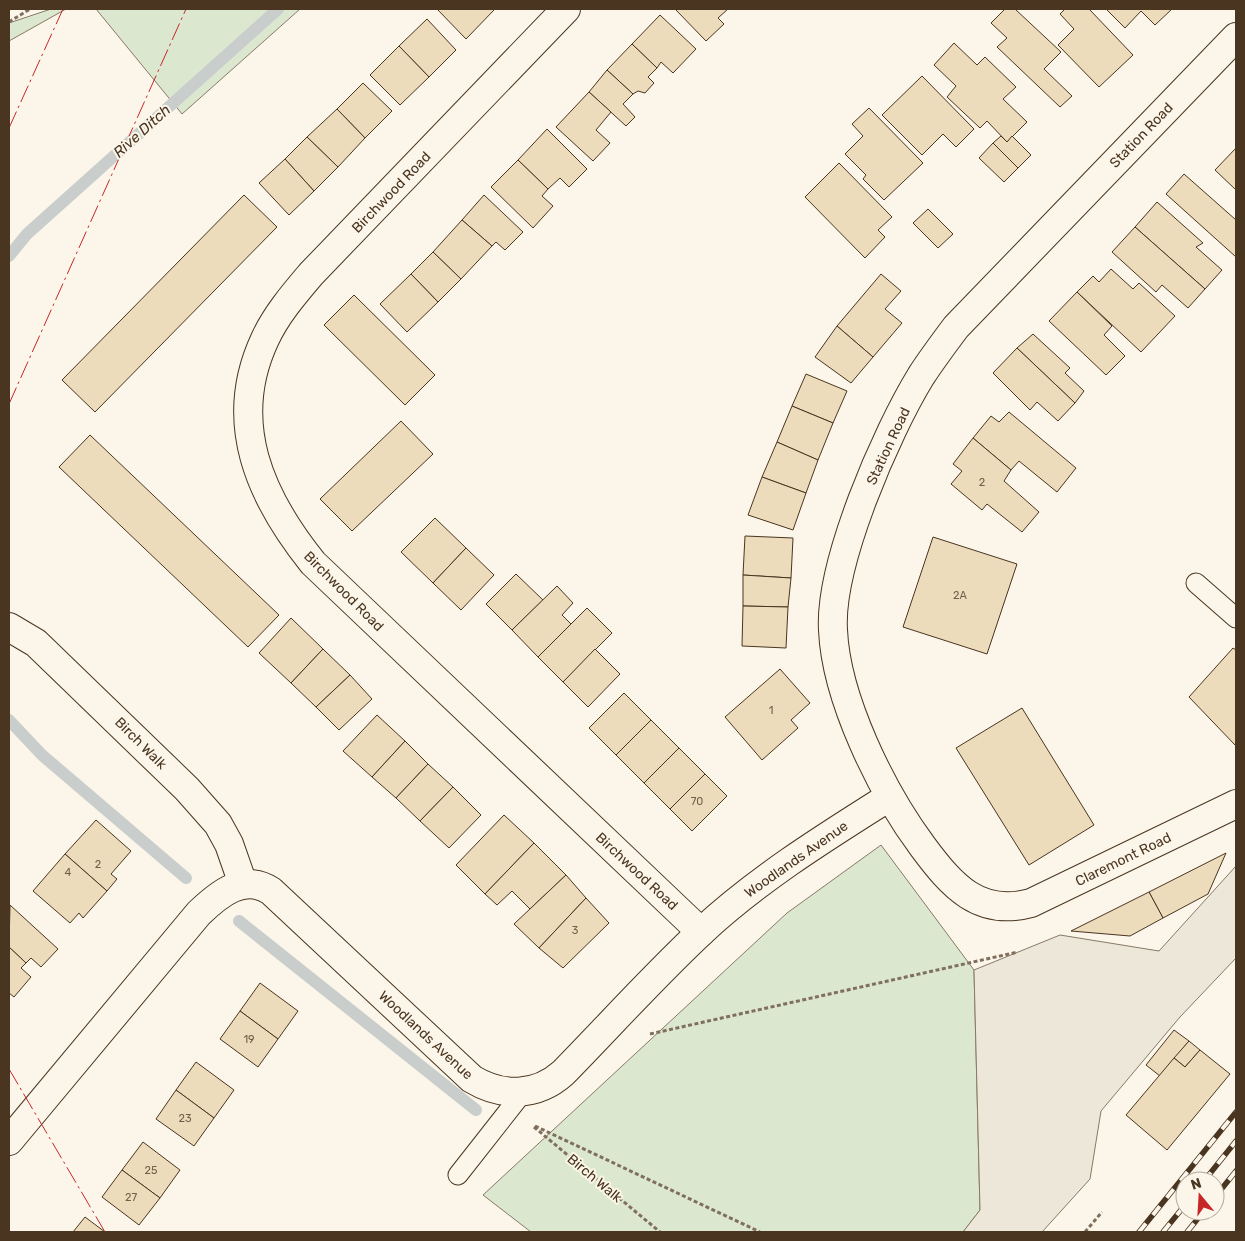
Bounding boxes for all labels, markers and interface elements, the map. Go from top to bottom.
street label: Station Road [1106,99,1177,171]
water label: Rive Ditch [110,101,174,161]
street label: Birchwood Road [348,148,434,236]
street label: Station Road [863,405,914,488]
house number: 2 [979,476,985,489]
street label: Birchwood Road [300,548,387,635]
house number: 2A [953,589,968,602]
house number: 1 [769,704,773,717]
street label: Birch Walk [111,714,171,773]
house number: 70 [691,795,703,808]
street label: Woodlands Avenue [741,817,851,902]
street label: Birchwood Road [592,829,681,914]
street label: Claremont Road [1073,829,1174,890]
house number: 2 [95,858,101,871]
house number: 4 [65,866,72,879]
house number: 3 [572,924,579,937]
street label: Woodlands Avenue [375,987,476,1083]
house number: 19 [243,1033,255,1046]
house number: 23 [178,1112,192,1125]
street label: Birch Walk [564,1150,626,1207]
house number: 25 [145,1164,158,1177]
north arrow [1175,1171,1225,1221]
text: N [1189,1174,1204,1194]
house number: 27 [125,1191,137,1204]

